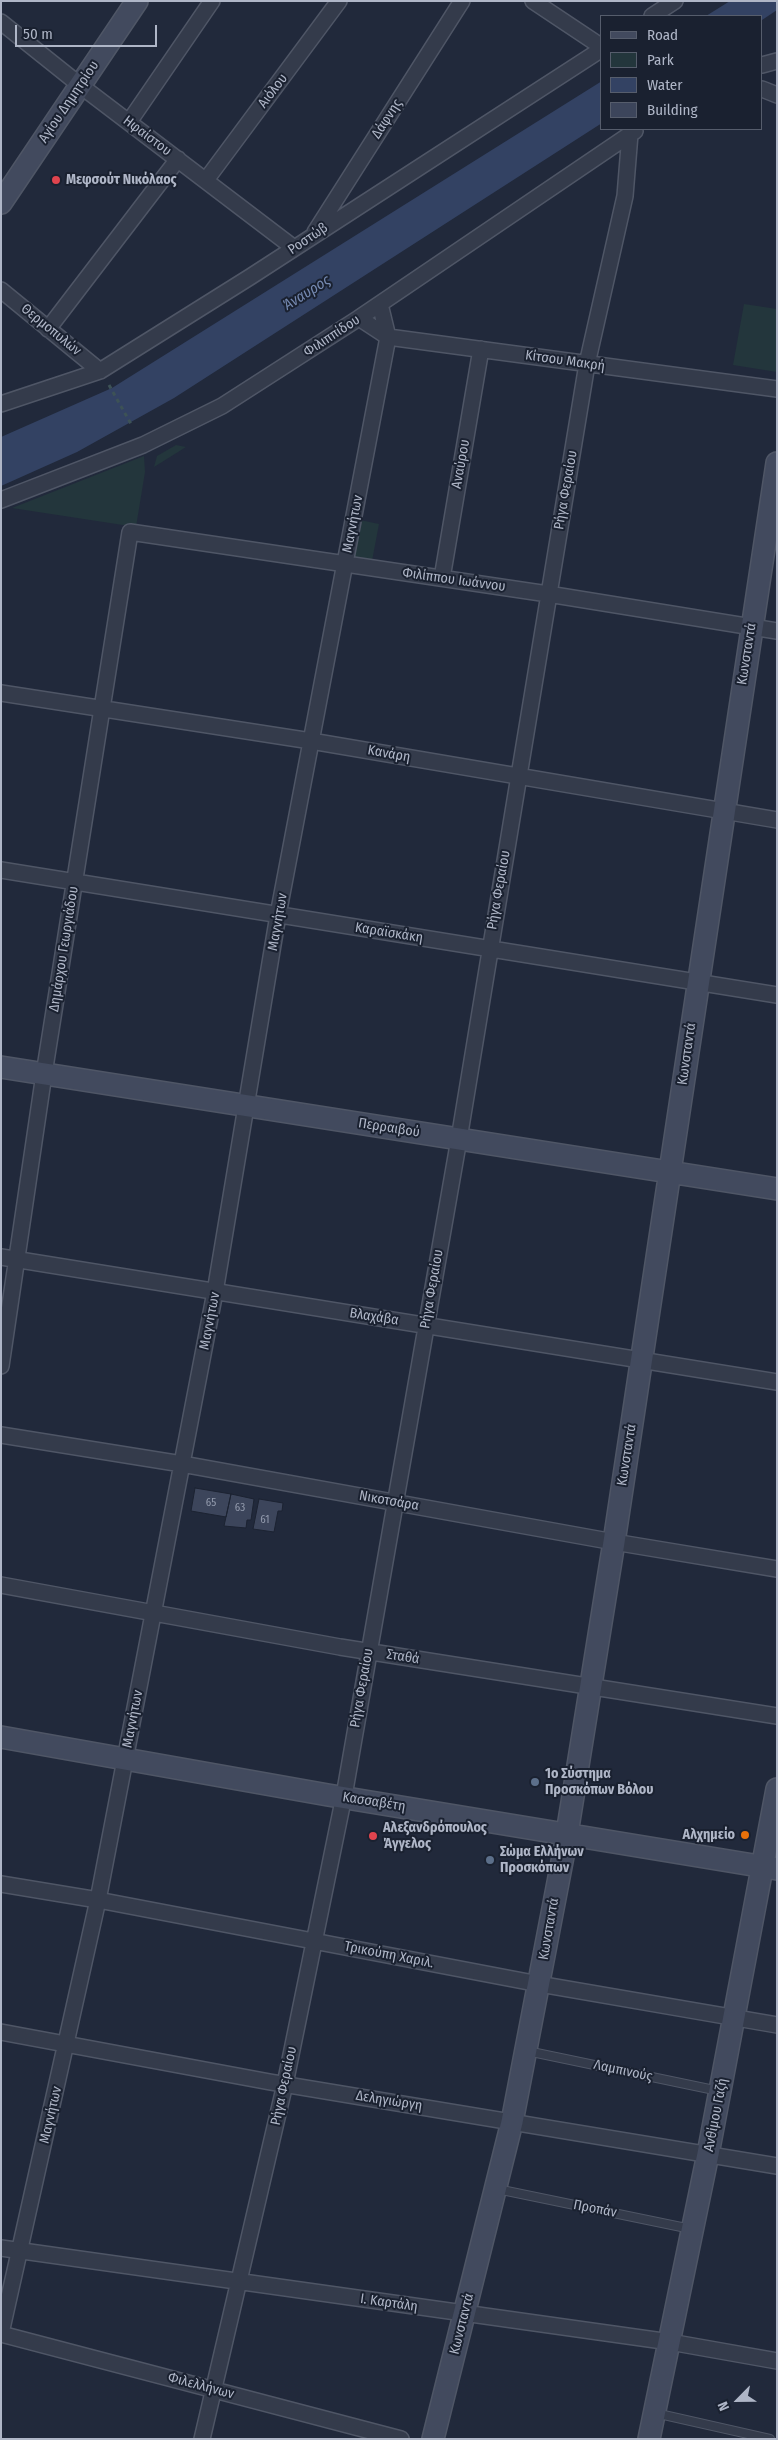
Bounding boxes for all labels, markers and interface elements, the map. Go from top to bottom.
scale bar [18,15,160,47]
legend [600,15,763,130]
text: 50 m [23,25,53,43]
text: Road [647,26,678,44]
text: Park [647,51,674,69]
street label: Αγίου Δημητρίου [35,58,103,146]
street label: Αιόλου [255,70,291,112]
text: Water [647,76,682,94]
street label: Δάφνης [368,96,406,142]
text: Building [647,101,698,119]
street label: Ηφαίστου [119,112,175,160]
place label: Μεφσούτ Νικόλαος [66,172,177,188]
marker: Μεφσούτ Νικόλαος [50,174,62,186]
street label: Ροστώβ [285,220,331,258]
water label: Άναυρος [280,272,334,314]
street label: Θερμοπυλών [17,301,85,359]
street label: Φιλιππίδου [301,312,363,360]
street label: Κίτσου Μακρή [524,347,606,375]
street label: Αναύρου [448,438,474,490]
street label: Ρήγα Φεραίου [551,449,581,531]
street label: Μαγνήτων [339,494,367,554]
street label: Φιλίππου Ιωάννου [401,564,507,596]
street label: Κωνσταντά [734,622,760,686]
street label: Κανάρη [366,742,412,766]
street label: Ρήγα Φεραίου [484,849,514,931]
street label: Δημάρχου Γεωργιάδου [46,885,82,1013]
street label: Μαγνήτων [265,892,291,952]
street label: Καραϊσκάκη [354,919,424,947]
street label: Κωνσταντά [674,1022,700,1086]
street label: Περραιβού [357,1115,421,1141]
street label: Ρήγα Φεραίου [417,1248,447,1330]
street label: Μαγνήτων [196,1291,224,1351]
street label: Βλαχάβα [348,1305,400,1329]
street label: Κωνσταντά [614,1423,640,1487]
street label: Νικοτσάρα [358,1487,420,1515]
house number: 65 [206,1496,216,1510]
house number: 63 [235,1501,245,1515]
house number: 61 [260,1513,270,1527]
street label: Σταθά [385,1646,421,1668]
street label: Ρήγα Φεραίου [347,1647,377,1729]
street label: Μαγνήτων [119,1689,147,1749]
place label: 1ο Σύστημα Προσκόπων Βόλου [545,1766,653,1798]
marker: 1ο Σύστημα Προσκόπων Βόλου [529,1776,541,1788]
street label: Κασσαβέτη [341,1789,407,1815]
place label: Αλεξανδρόπουλος Άγγελος [383,1820,487,1852]
place label: Αλχημείο [683,1827,735,1843]
marker: Αλχημείο [739,1829,751,1841]
marker: Αλεξανδρόπουλος Άγγελος [367,1830,379,1842]
place label: Σώμα Ελλήνων Προσκόπων [500,1844,584,1876]
marker: Σώμα Ελλήνων Προσκόπων [484,1854,496,1866]
street label: Κωνσταντά [535,1897,563,1961]
street label: Τρικούπη Χαριλ. [343,1938,435,1972]
street label: Ρήγα Φεραίου [267,2045,301,2127]
street label: Λαμπινούς [592,2057,654,2085]
street label: Ανθίμου Γαζή [701,2077,731,2153]
street label: Μαγνήτων [36,2085,66,2145]
street label: Δεληγιώργη [354,2087,424,2115]
street label: Προπάν [572,2197,618,2221]
street label: Ι. Καρτάλη [359,2291,419,2315]
street label: Κωνσταντά [446,2292,478,2356]
street label: Φιλελλήνων [166,2369,236,2403]
north arrow [713,2375,763,2425]
text: N [714,2399,733,2413]

